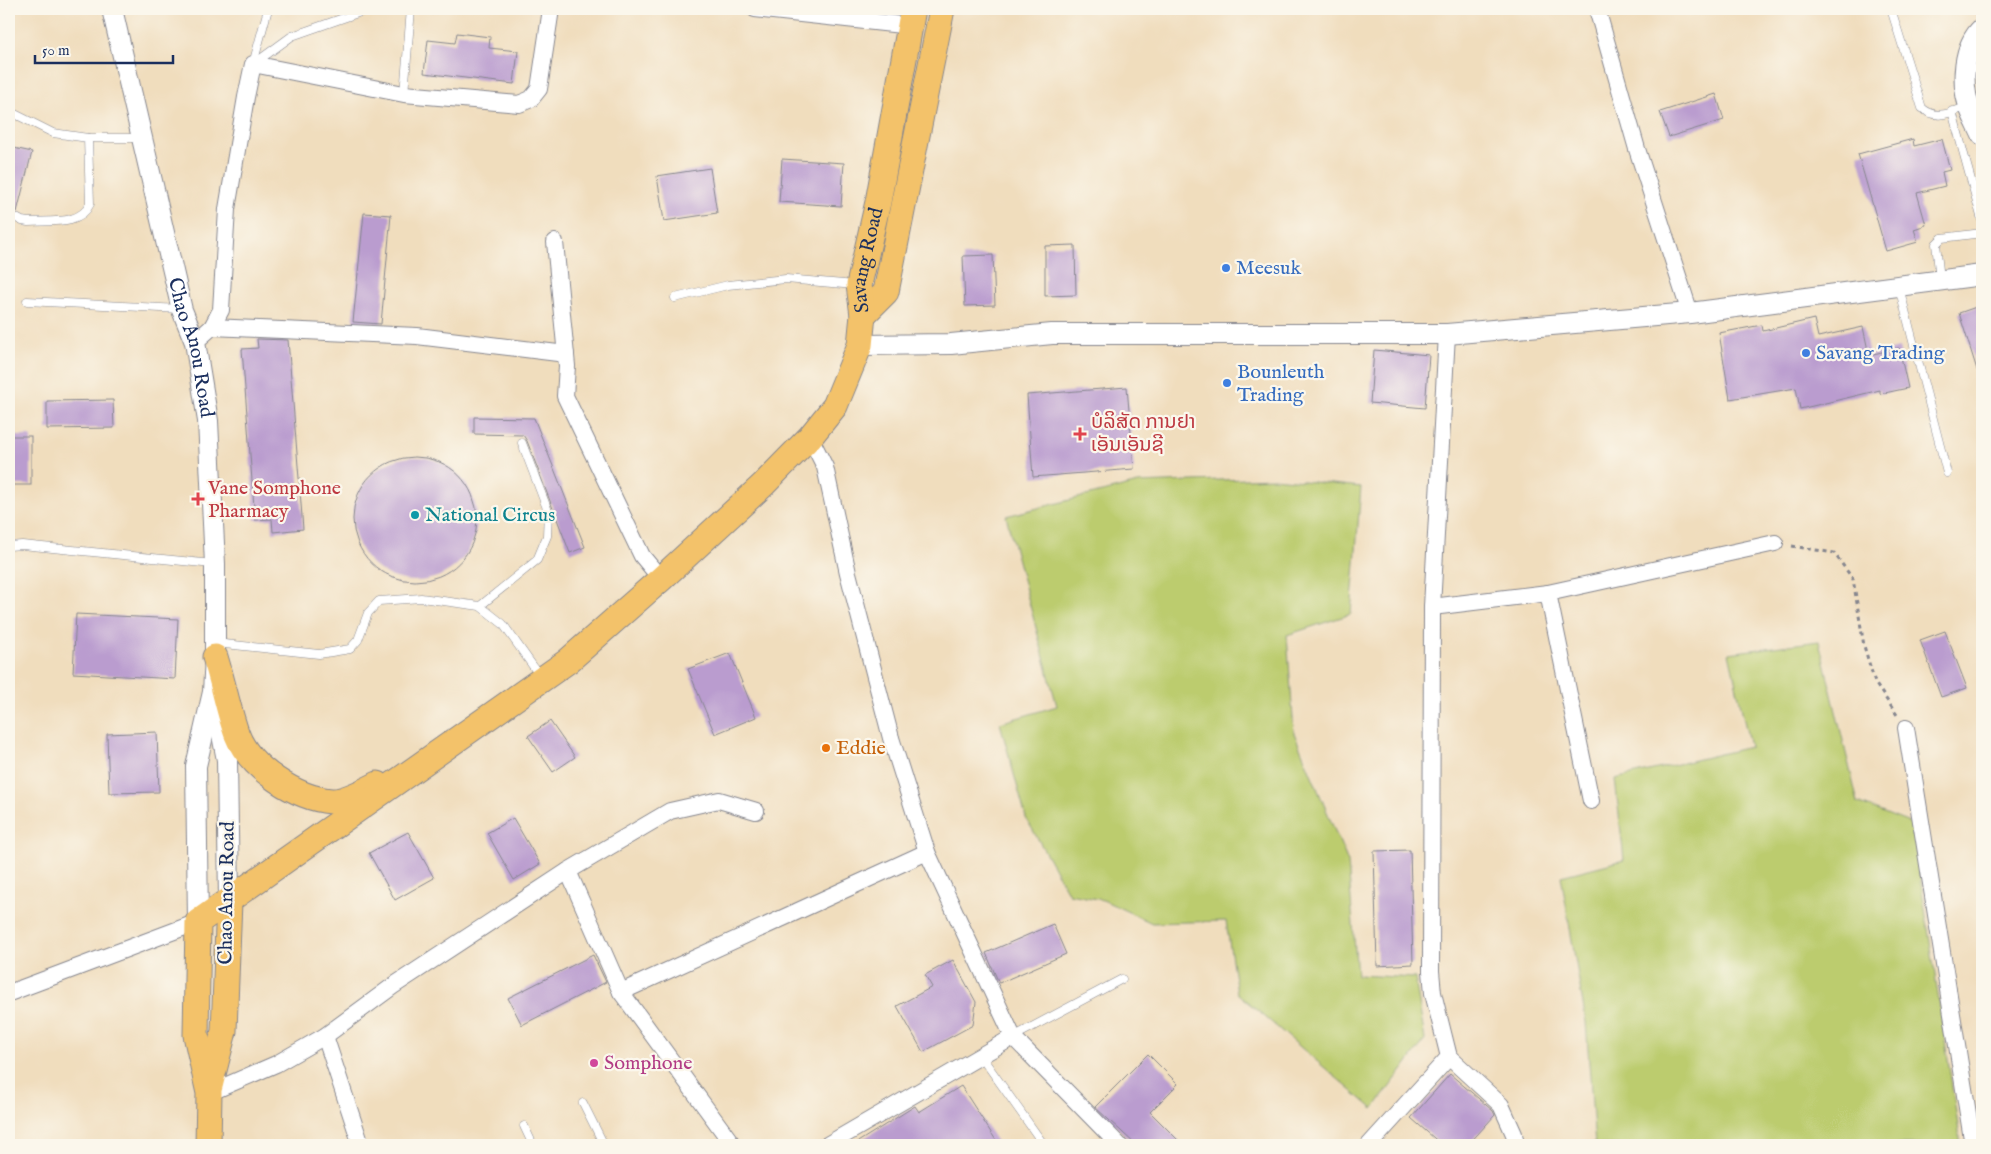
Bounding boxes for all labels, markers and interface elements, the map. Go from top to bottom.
scale bar [35,32,172,64]
text: 50 m [42,41,70,60]
street label: Savang Road [847,205,889,314]
place label: Meesuk [1236,256,1301,281]
marker: Meesuk [1220,262,1232,274]
street label: Chao Anou Road [162,275,220,420]
place label: Savang Trading [1816,341,1946,366]
marker: Savang Trading [1800,347,1812,359]
place label: Bounleuth Trading [1237,360,1325,408]
marker: Bounleuth Trading [1221,377,1233,389]
place label: ບໍລິສັດ ການຢາ ເອັນເອັນຊີ [1091,410,1196,458]
marker: ບໍລິສັດ ການຢາ ເອັນເອັນຊີ [1073,427,1087,441]
place label: Vane Somphone Pharmacy [207,476,341,524]
marker: Vane Somphone Pharmacy [192,493,204,505]
place label: National Circus [425,503,555,528]
marker: National Circus [409,509,421,521]
place label: Eddie [836,736,886,761]
marker: Eddie [820,742,832,754]
street label: Chao Anou Road [213,821,241,965]
place label: Somphone [604,1051,692,1076]
marker: Somphone [588,1057,600,1069]

